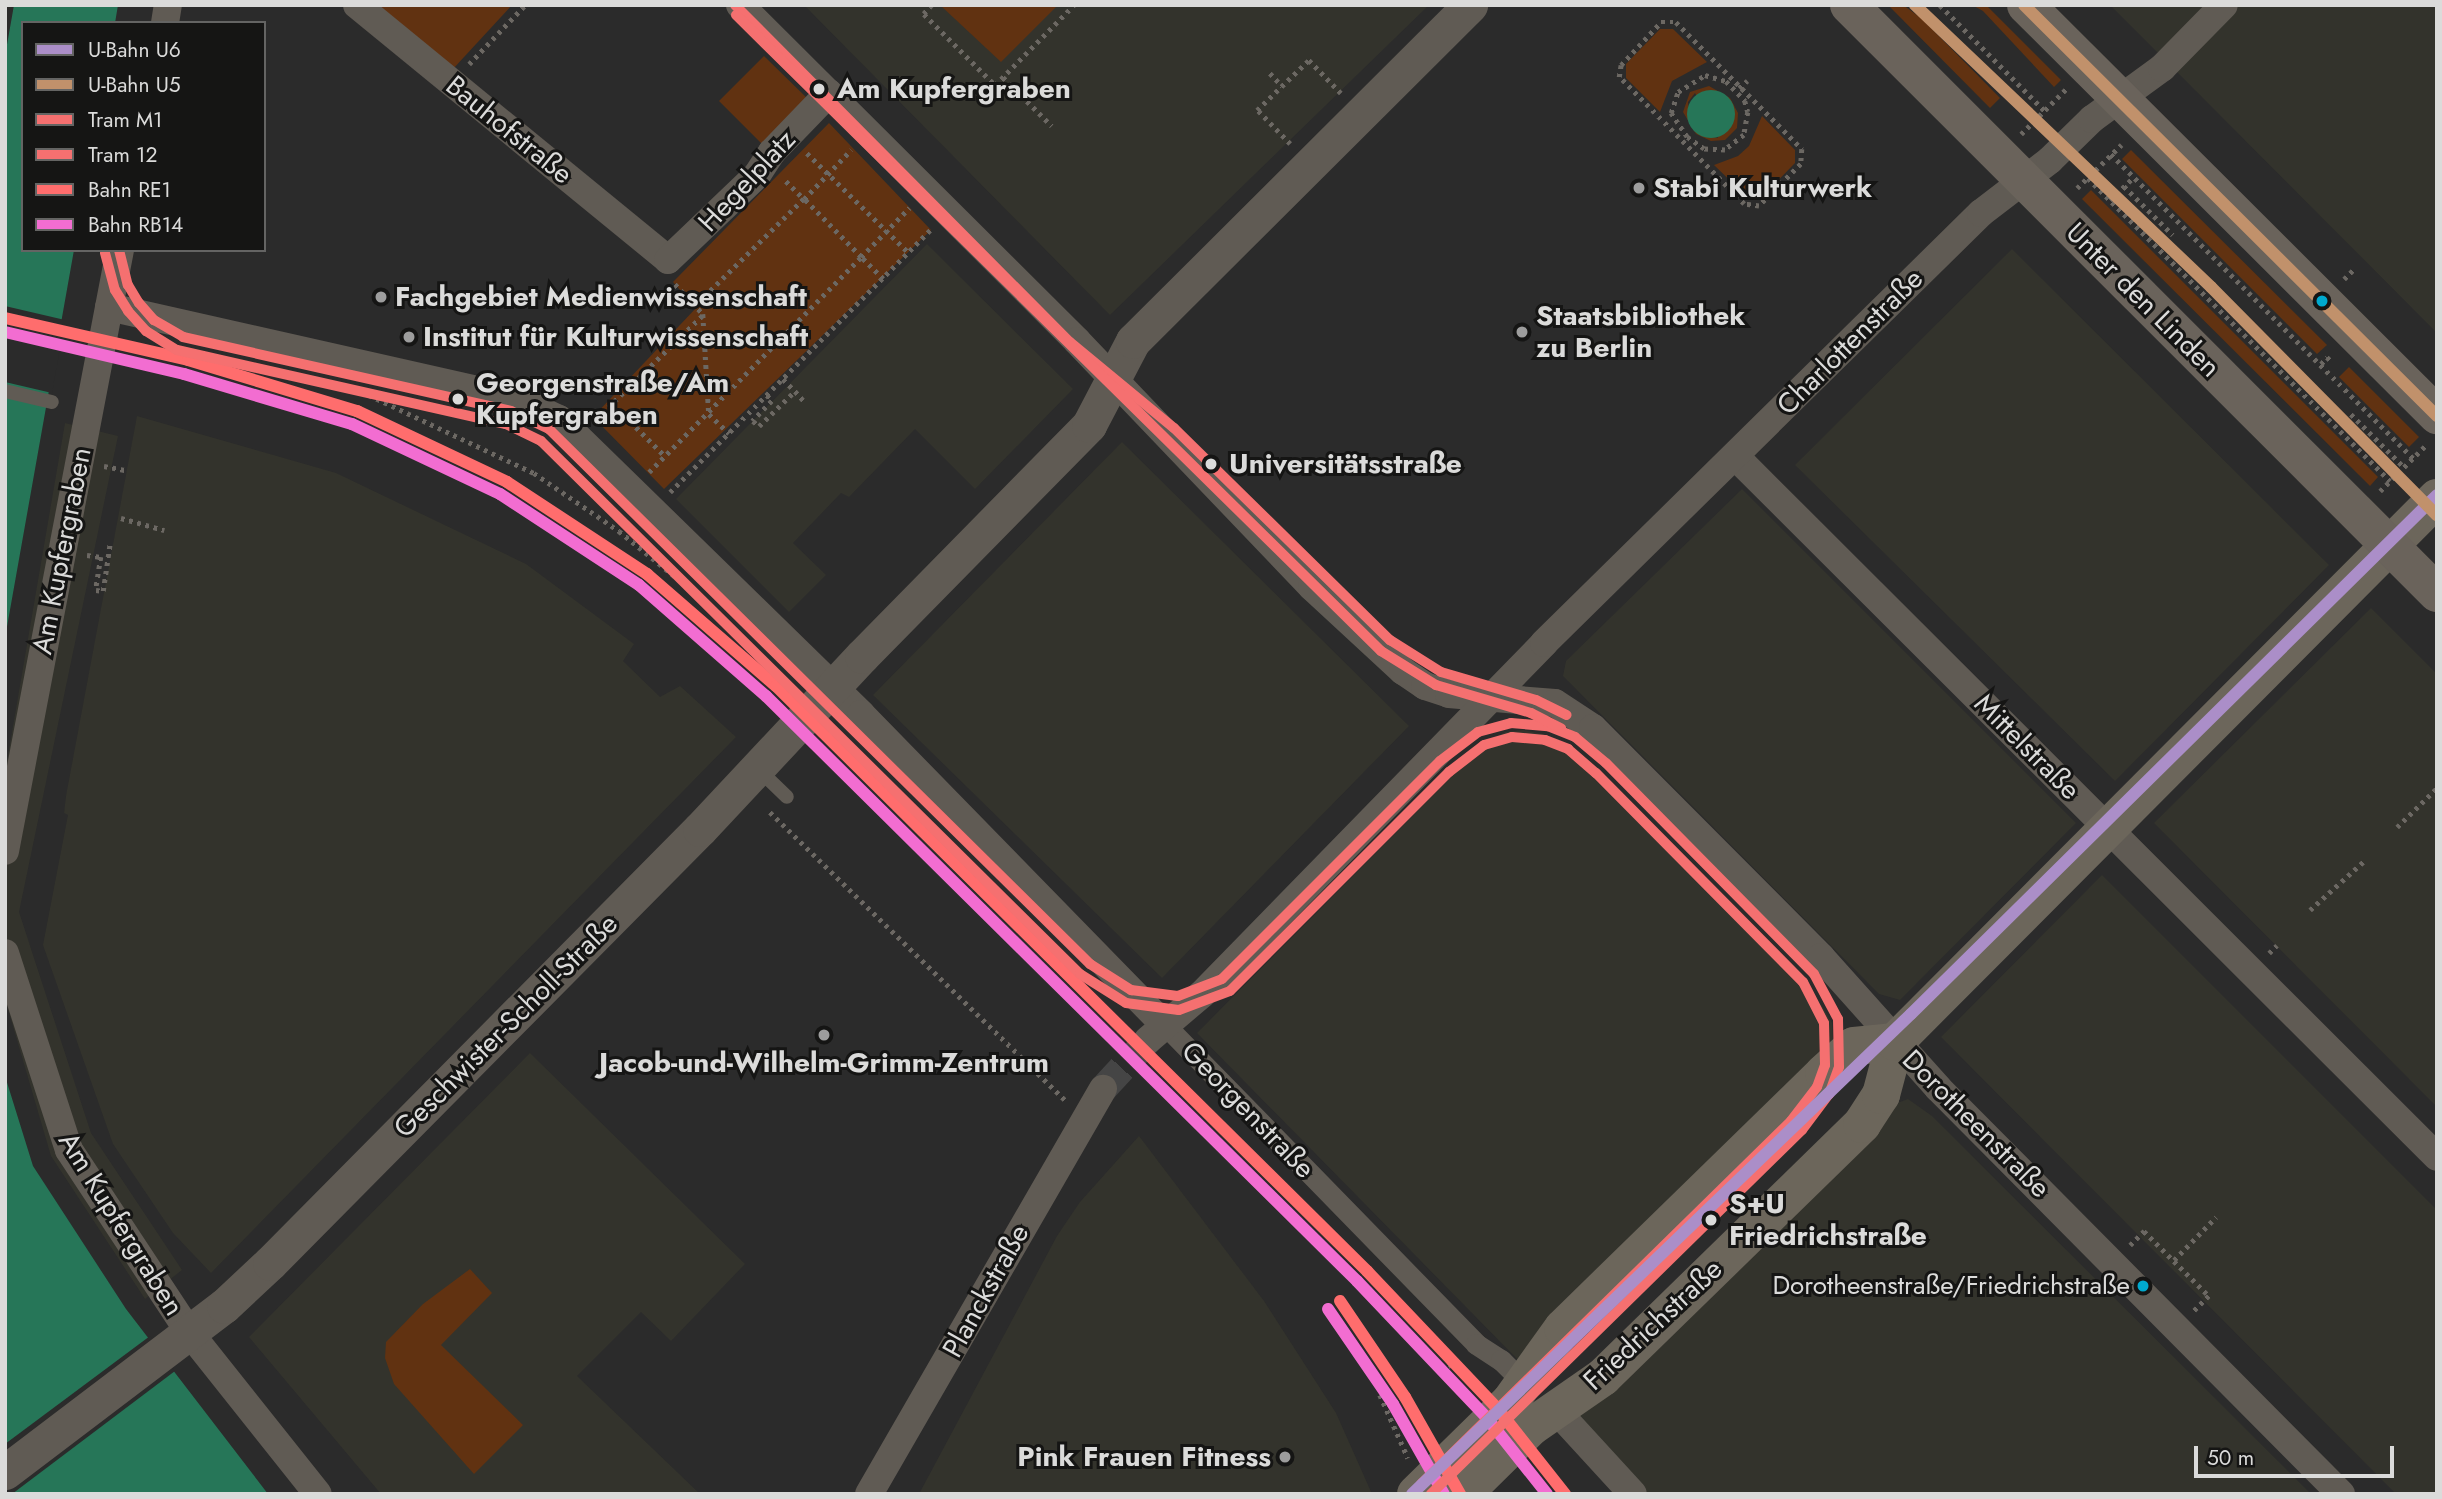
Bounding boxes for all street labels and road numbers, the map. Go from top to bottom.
street label: Bauhofstraße [439,69,579,191]
street label: Hegelplatz [691,123,803,239]
street label: Unter den Linden [2059,216,2227,384]
street label: Charlottenstraße [1770,262,1930,422]
street label: Am Kupfergraben [25,445,99,657]
street label: Mittelstraße [1967,687,2087,807]
street label: Geschwister-Scholl-Straße [387,907,625,1145]
street label: Georgenstraße [1174,1035,1322,1185]
street label: Dorotheenstraße [1895,1043,2057,1205]
street label: Am Kupfergraben [51,1126,191,1322]
street label: Planckstraße [936,1219,1036,1363]
street label: Friedrichstraße [1577,1252,1729,1398]

